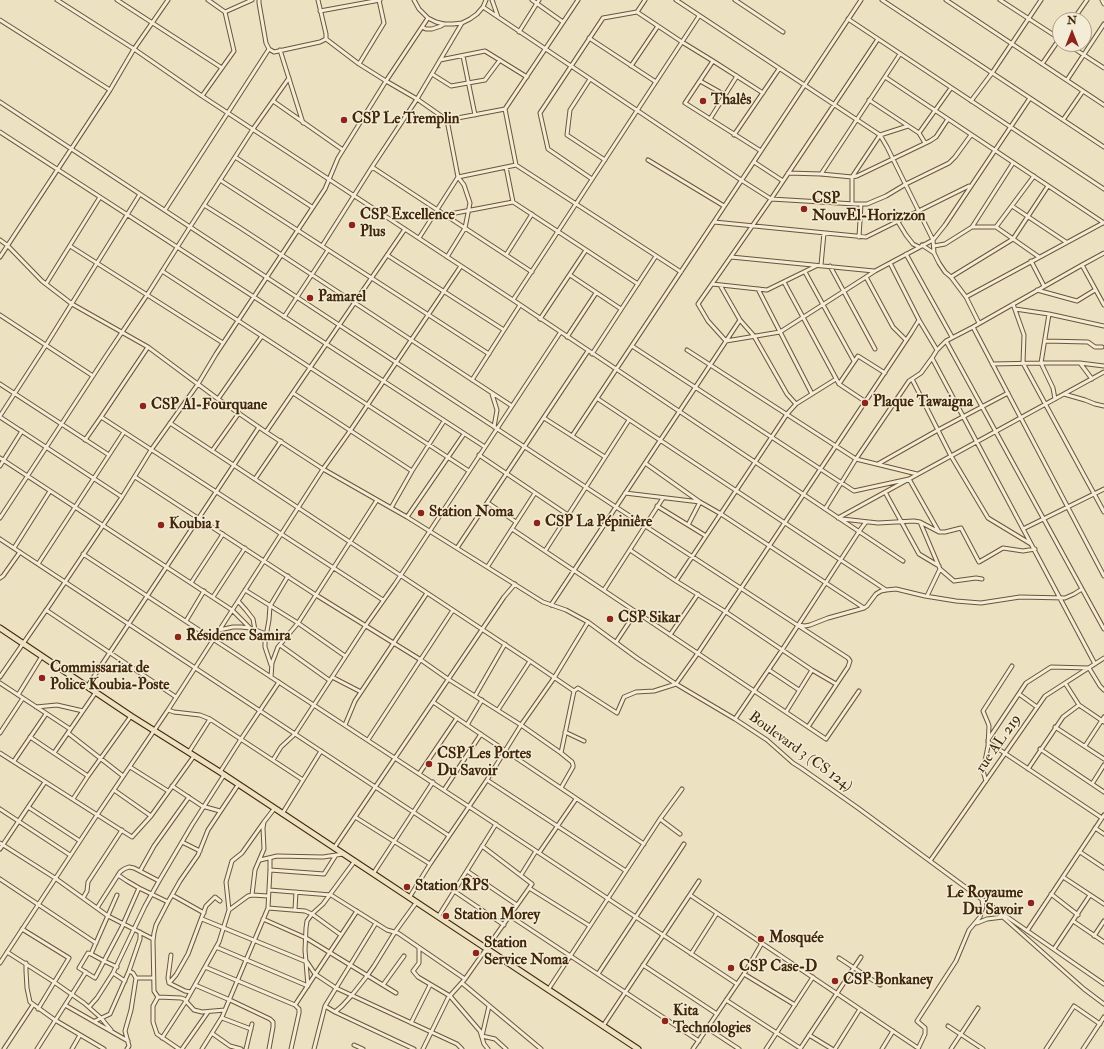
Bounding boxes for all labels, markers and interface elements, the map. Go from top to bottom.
north arrow [1052,12,1092,52]
text: N [1067,14,1077,27]
place label: Thalês [711,92,751,110]
marker: Thalês [698,96,708,106]
place label: CSP Le Tremplin [352,111,460,129]
marker: CSP Le Tremplin [339,115,349,125]
place label: CSP NouvEl-Horizzon [812,191,926,226]
marker: CSP NouvEl-Horizzon [799,204,809,214]
place label: CSP Excellence Plus [360,207,455,242]
marker: CSP Excellence Plus [347,220,357,230]
place label: Pamarel [318,289,366,307]
marker: Pamarel [305,293,315,303]
place label: Plaque Tawaigna [873,394,973,412]
place label: CSP Al-Fourquane [151,397,267,415]
marker: Plaque Tawaigna [860,398,870,408]
marker: CSP Al-Fourquane [138,401,148,411]
place label: Station Noma [429,504,513,522]
marker: Station Noma [416,508,426,518]
place label: CSP La Pépiniêre [545,514,652,532]
place label: Koubia 1 [169,516,220,534]
marker: CSP La Pépiniêre [532,518,542,528]
marker: Koubia 1 [156,520,166,530]
place label: CSP Sikar [618,610,680,628]
marker: CSP Sikar [605,614,615,624]
place label: Résidence Samira [186,628,291,646]
marker: Résidence Samira [173,632,183,642]
place label: Commissariat de Police Koubia-Poste [50,660,170,695]
marker: Commissariat de Police Koubia-Poste [37,673,47,683]
street label: Boulevard 3 (CS 124) [745,708,855,796]
street label: rue AL 219 [972,711,1026,777]
place label: CSP Les Portes Du Savoir [437,746,531,781]
marker: CSP Les Portes Du Savoir [424,759,434,769]
place label: Station RPS [415,878,489,896]
marker: Station RPS [402,882,412,892]
place label: Le Royaume Du Savoir [947,885,1023,920]
marker: Le Royaume Du Savoir [1026,898,1036,908]
place label: Station Morey [454,907,540,925]
marker: Station Morey [441,911,451,921]
place label: Mosquée [769,930,824,948]
marker: Mosquée [756,934,766,944]
place label: Station Service Noma [484,935,568,970]
marker: Station Service Noma [471,948,481,958]
place label: CSP Case-D [739,959,817,977]
marker: CSP Case-D [726,963,736,973]
place label: CSP Bonkaney [843,972,933,990]
marker: CSP Bonkaney [830,976,840,986]
place label: Kita Technologies [673,1003,751,1038]
marker: Kita Technologies [660,1016,670,1026]

